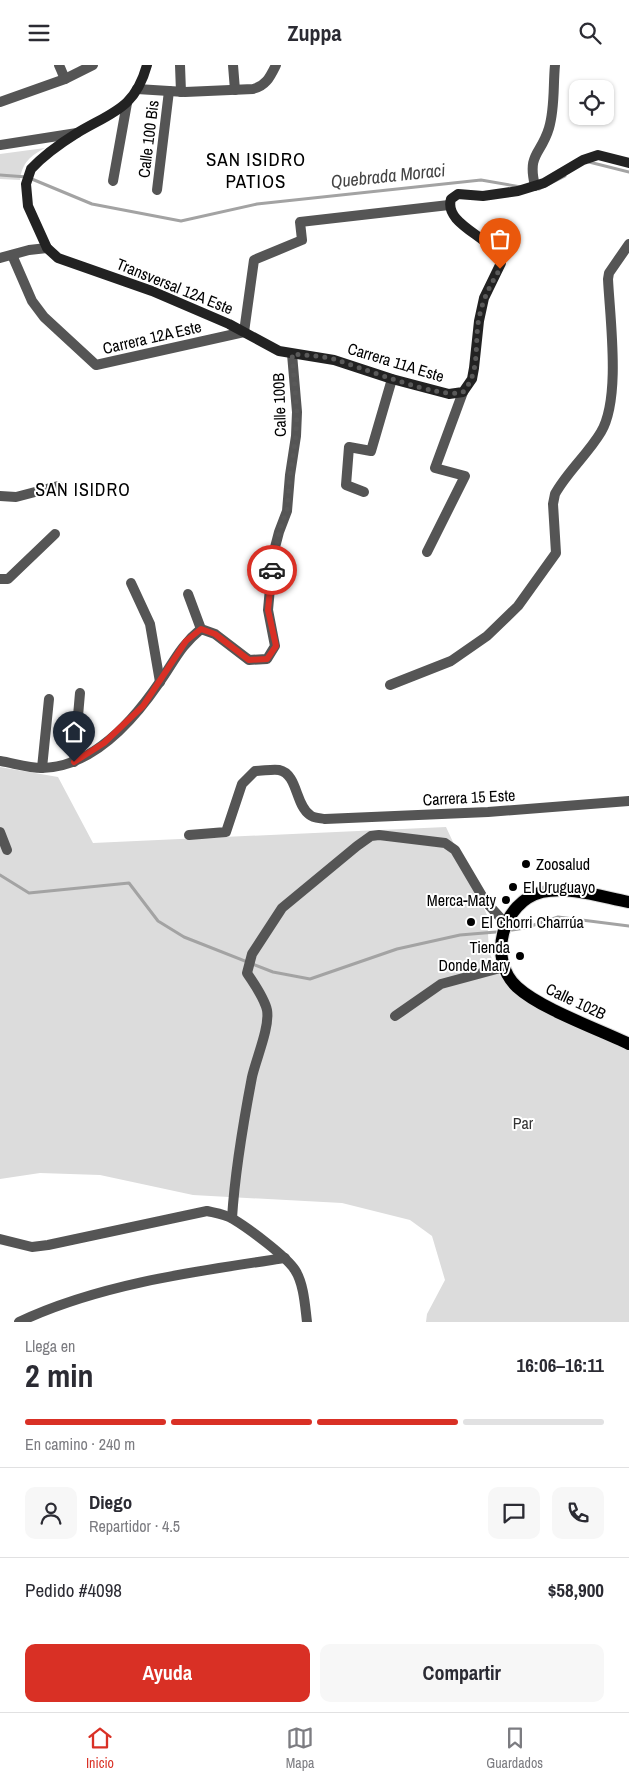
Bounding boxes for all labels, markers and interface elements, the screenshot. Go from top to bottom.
text: Zuppa [287,18,342,48]
icon: menu [25,19,53,47]
icon: search [576,19,604,47]
map controls [569,80,614,125]
button: locate [569,80,614,125]
street label: Calle 100 Bis [132,99,164,179]
district label: SAN ISIDRO PATIOS [206,146,306,194]
water label: Quebrada Moraci [330,157,446,194]
pin [479,218,521,269]
icon: bag [486,225,514,253]
street label: Transversal 12A Este [113,253,237,319]
street label: Carrera 12A Este [100,315,204,359]
street label: Carrera 11A Este [345,337,447,387]
street label: Calle 100B [267,372,291,437]
district label: SAN ISIDRO [35,477,131,502]
courier [247,545,297,595]
icon: car [258,556,286,584]
pin [53,711,95,762]
icon: home [60,718,88,746]
street label: Carrera 15 Este [422,784,516,810]
place label: Zoosalud [536,853,590,875]
marker: Zoosalud [520,858,532,870]
place label: El Uruguayo [523,876,595,898]
marker: El Uruguayo [507,881,519,893]
place label: Merca-Maty [427,889,496,911]
marker: Merca-Maty [500,894,512,906]
place label: El Chorri Charrúa [481,911,585,933]
marker: El Chorri Charrúa [465,916,477,928]
place label: Tienda Donde Mary [439,936,511,976]
marker: Tienda Donde Mary [514,950,526,962]
street label: Calle 102B [542,977,610,1025]
park label: Par [513,1112,534,1134]
text: Llega en [25,1335,75,1357]
text: 16:06–16:11 [517,1352,604,1378]
text: 2 min [25,1354,94,1397]
text: En camino · 240 m [25,1433,135,1455]
button: person [25,1487,77,1539]
button: chat [488,1487,540,1539]
button: phone [552,1487,604,1539]
text: Diego [89,1489,132,1515]
text: Repartidor · 4.5 [89,1515,180,1537]
text: Pedido #4098 [25,1577,122,1603]
text: $58,900 [548,1577,604,1603]
button: Ayuda [25,1644,310,1702]
button: Compartir [320,1644,604,1702]
tab: Inicio [86,1724,114,1772]
tab: Mapa [286,1724,314,1772]
tab: Guardados [486,1724,543,1772]

